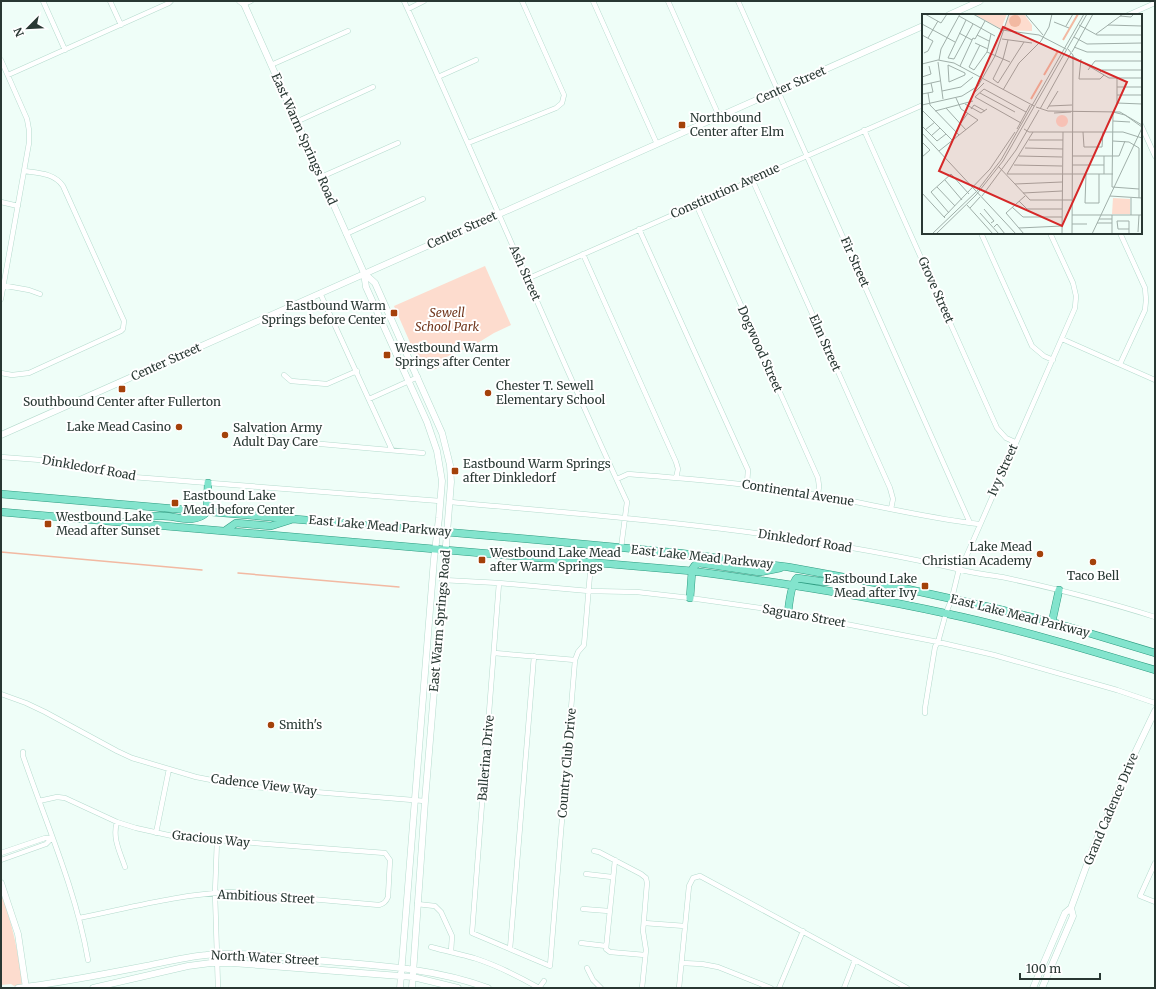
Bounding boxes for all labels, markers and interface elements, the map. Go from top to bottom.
north arrow [8,8,48,48]
inset map [922,14,1142,234]
text: N [11,25,27,39]
street label: Center Street [753,62,828,107]
street label: East Warm Springs Road [269,71,340,207]
place label: Northbound Center after Elm [690,110,784,139]
marker: Northbound Center after Elm [677,120,687,130]
street label: Constitution Avenue [668,160,782,221]
street label: Center Street [424,207,499,252]
street label: Fir Street [838,234,873,290]
street label: Ash Street [506,242,544,303]
street label: Grove Street [915,254,958,325]
place label: Eastbound Warm Springs before Center [261,298,387,327]
street label: Dogwood Street [735,303,786,395]
park label: Sewell School Park [415,305,479,334]
marker: Eastbound Warm Springs before Center [389,308,399,318]
street label: Elm Street [806,312,845,374]
street label: Center Street [128,339,203,384]
place label: Westbound Warm Springs after Center [394,340,511,369]
marker: Westbound Warm Springs after Center [382,350,392,360]
place label: Chester T. Sewell Elementary School [496,378,606,407]
marker: Southbound Center after Fullerton [117,384,127,394]
marker: Chester T. Sewell Elementary School [483,388,493,398]
place label: Southbound Center after Fullerton [23,394,221,409]
place label: Lake Mead Casino [67,419,171,434]
place label: Salvation Army Adult Day Care [232,420,322,449]
marker: Lake Mead Casino [174,422,184,432]
marker: Salvation Army Adult Day Care [220,430,230,440]
street label: Ivy Street [984,441,1021,498]
street label: Dinkledorf Road [41,452,137,483]
place label: Eastbound Warm Springs after Dinkledorf [463,456,611,485]
marker: Eastbound Warm Springs after Dinkledorf [450,466,460,476]
street label: Continental Avenue [741,476,855,509]
place label: Eastbound Lake Mead before Center [183,488,295,517]
marker: Eastbound Lake Mead before Center [170,498,180,508]
place label: Westbound Lake Mead after Sunset [55,509,160,538]
street label: East Lake Mead Parkway [308,512,452,539]
marker: Westbound Lake Mead after Sunset [43,519,53,529]
street label: Dinkledorf Road [757,526,853,555]
place label: Lake Mead Christian Academy [922,539,1032,568]
street label: East Lake Mead Parkway [630,542,774,571]
place label: Westbound Lake Mead after Warm Springs [489,545,621,574]
street label: East Warm Springs Road [426,549,453,693]
marker: Lake Mead Christian Academy [1035,549,1045,559]
marker: Westbound Lake Mead after Warm Springs [477,555,487,565]
marker: Taco Bell [1088,557,1098,567]
place label: Taco Bell [1067,568,1120,583]
place label: Eastbound Lake Mead after Ivy [824,571,917,600]
marker: Eastbound Lake Mead after Ivy [920,581,930,591]
street label: East Lake Mead Parkway [949,591,1091,640]
street label: Saguaro Street [761,601,847,630]
street label: Country Club Drive [554,708,579,818]
street label: Ballerina Drive [474,714,497,802]
place label: Smith's [279,717,322,732]
marker: Smith's [266,720,276,730]
street label: Grand Cadence Drive [1080,750,1141,867]
street label: Cadence View Way [210,771,318,798]
street label: Gracious Way [171,827,251,850]
street label: Ambitious Street [216,886,315,907]
street label: North Water Street [211,947,320,968]
scale bar [1020,955,1100,981]
text: 100 m [1026,961,1061,976]

